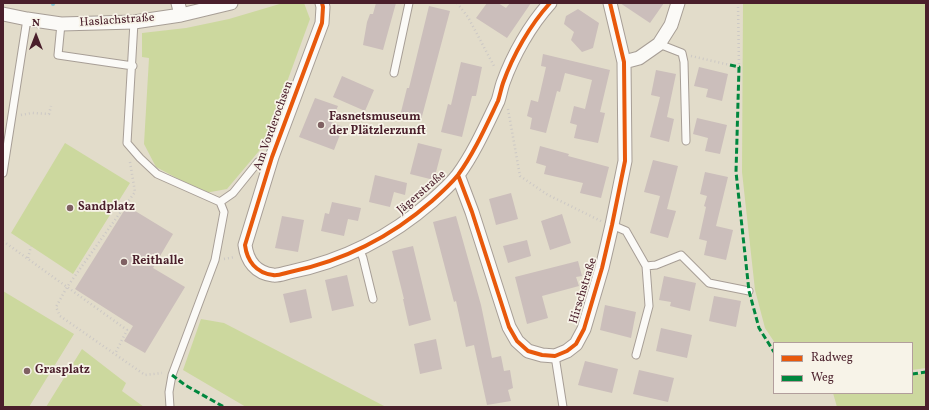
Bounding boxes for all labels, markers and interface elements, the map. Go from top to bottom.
street label: Haslachstraße [79,11,155,31]
north arrow [16,16,56,56]
text: N [32,16,40,31]
street label: Am Vorderochsen [251,79,297,173]
place label: Fasnetsmuseum der Plätzlerzunft [329,111,426,139]
marker: Fasnetsmuseum der Plätzlerzunft [316,120,326,130]
street label: Jägerstraße [395,168,449,218]
place label: Sandplatz [78,201,135,215]
marker: Sandplatz [65,203,75,213]
place label: Reithalle [132,255,184,269]
street label: Hirschstraße [567,256,601,326]
marker: Reithalle [119,257,129,267]
legend [773,342,913,394]
text: Radweg [811,350,853,366]
place label: Grasplatz [35,364,90,378]
marker: Grasplatz [22,366,32,376]
text: Weg [811,370,834,386]

